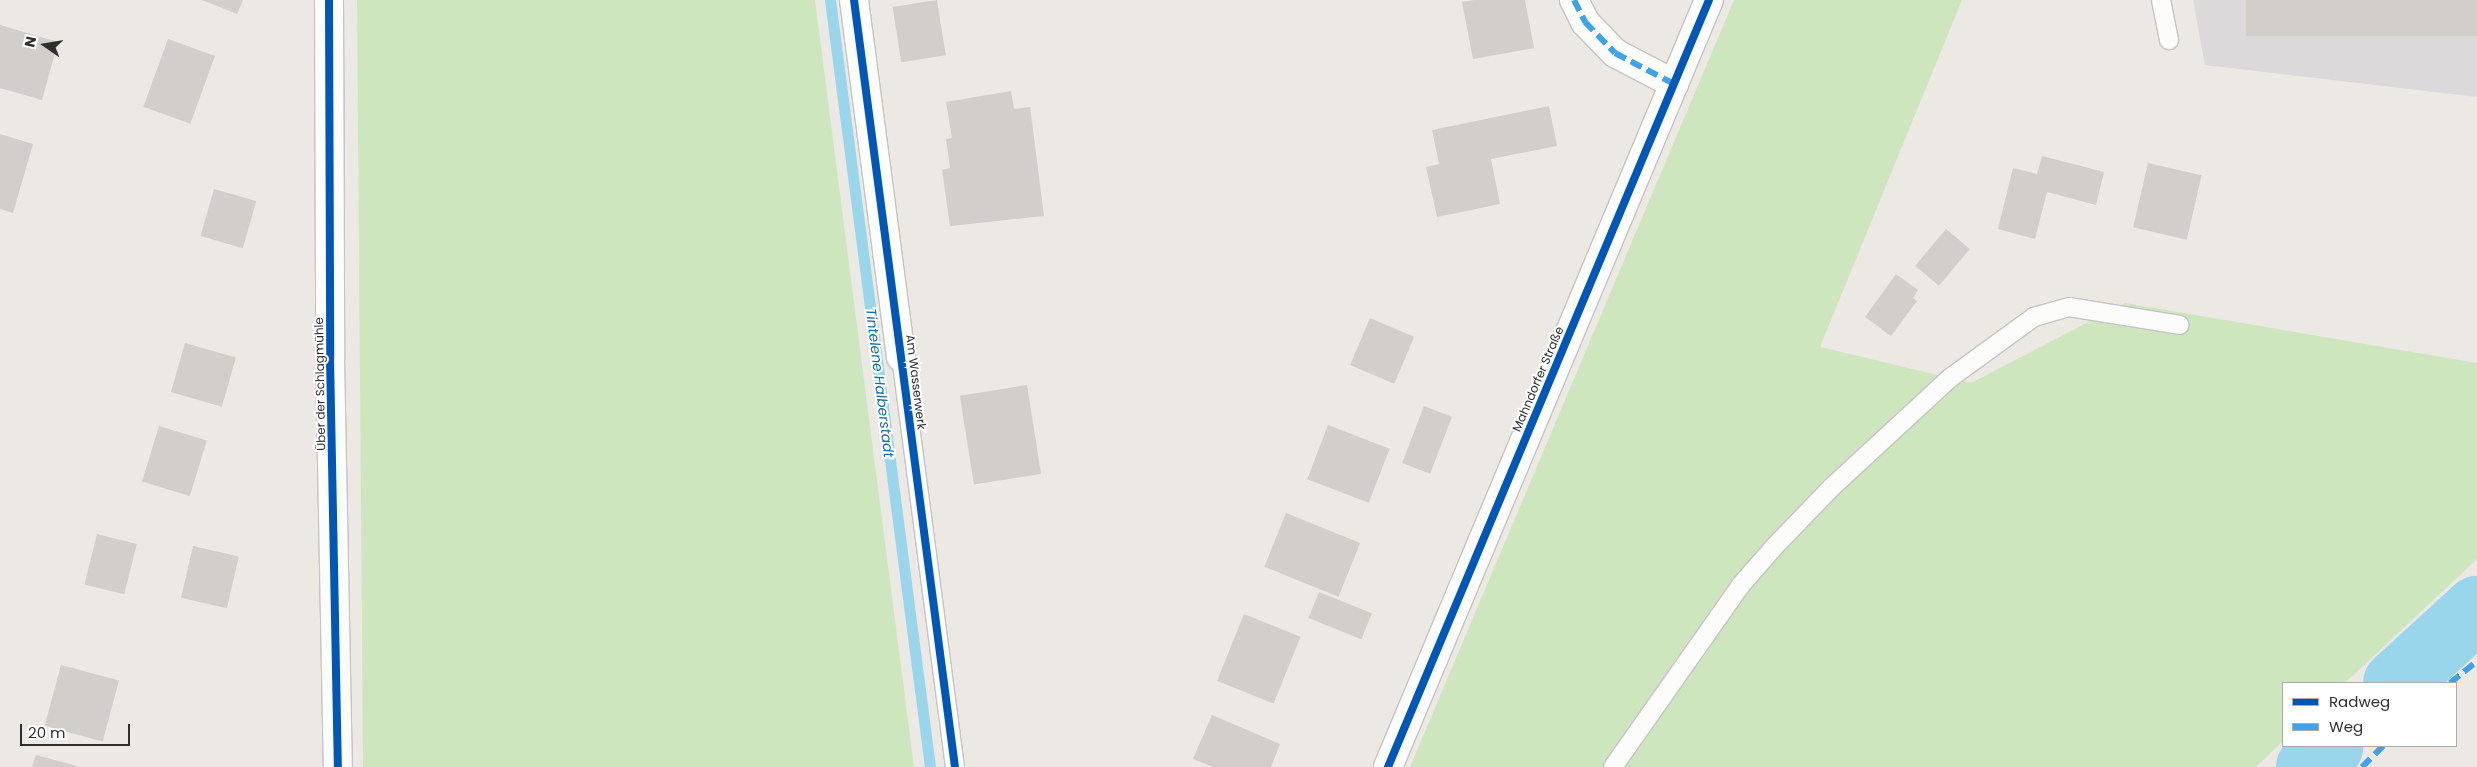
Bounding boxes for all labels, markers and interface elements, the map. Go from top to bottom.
north arrow [20,20,70,70]
text: N [19,34,41,49]
water label: Tintelene Halberstadt [863,308,897,458]
street label: Über der Schlagmühle [312,317,328,451]
street label: Mahndorfer Straße [1509,324,1567,434]
street label: Am Wasserwerk [903,334,929,430]
legend [2282,682,2457,747]
text: Radweg [2329,691,2390,712]
scale bar [22,714,132,746]
text: Weg [2329,716,2363,737]
text: 20 m [28,722,66,743]

